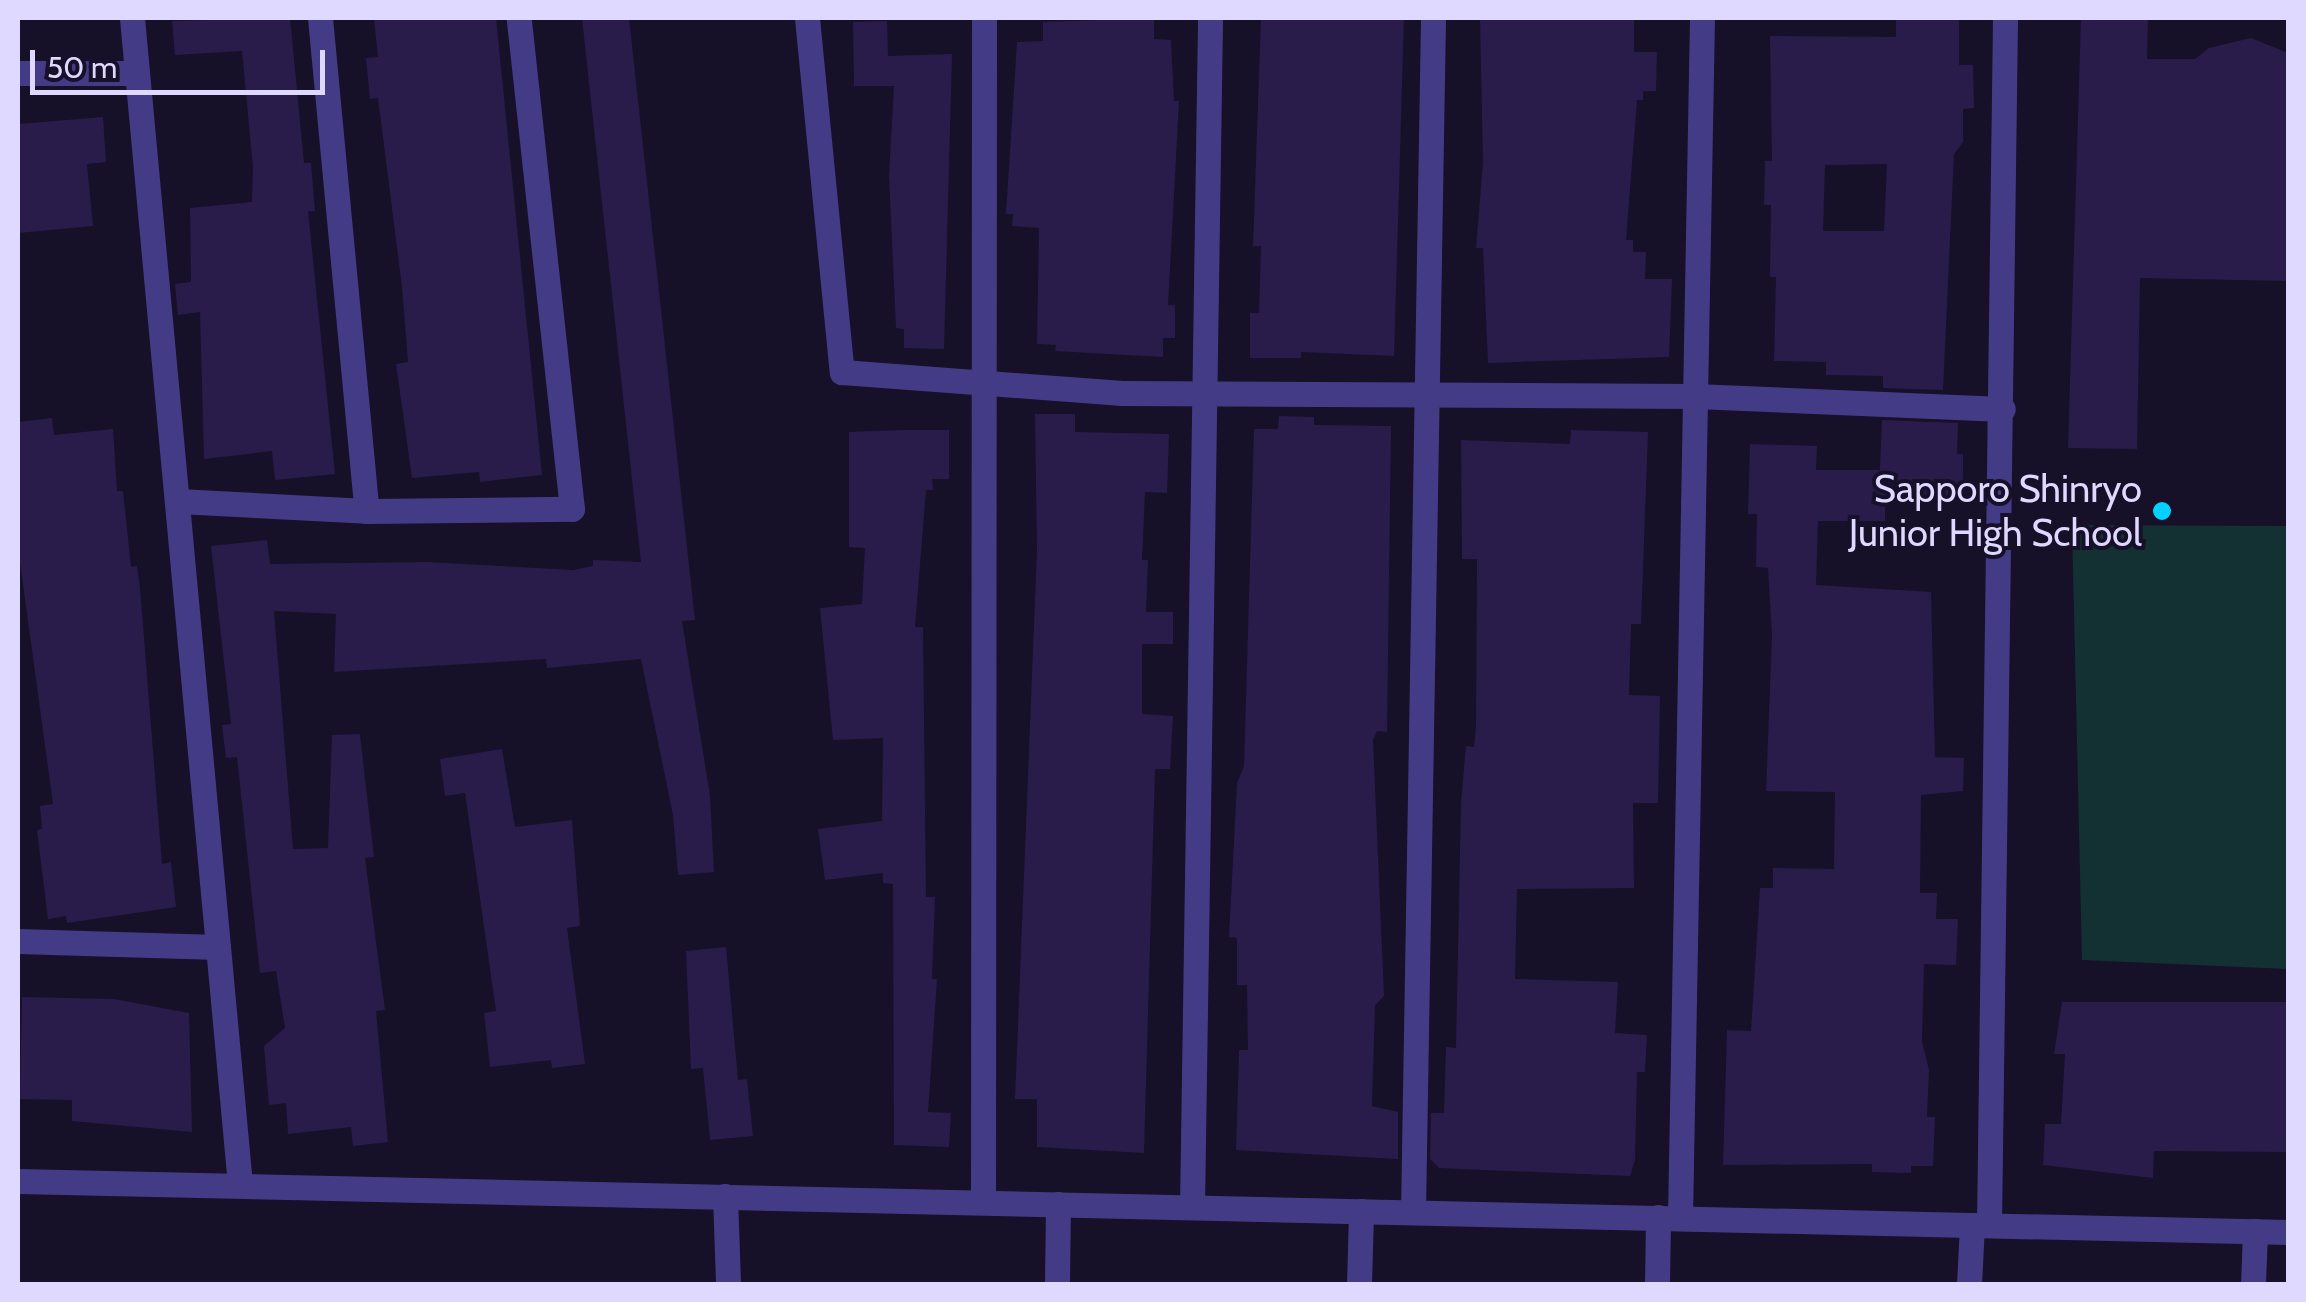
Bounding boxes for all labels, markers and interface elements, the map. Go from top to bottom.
scale bar [35,30,330,92]
text: 50 m [47,49,117,86]
place label: Sapporo Shinryo Junior High School [1849,466,2142,556]
marker: Sapporo Shinryo Junior High School [2151,500,2173,522]

